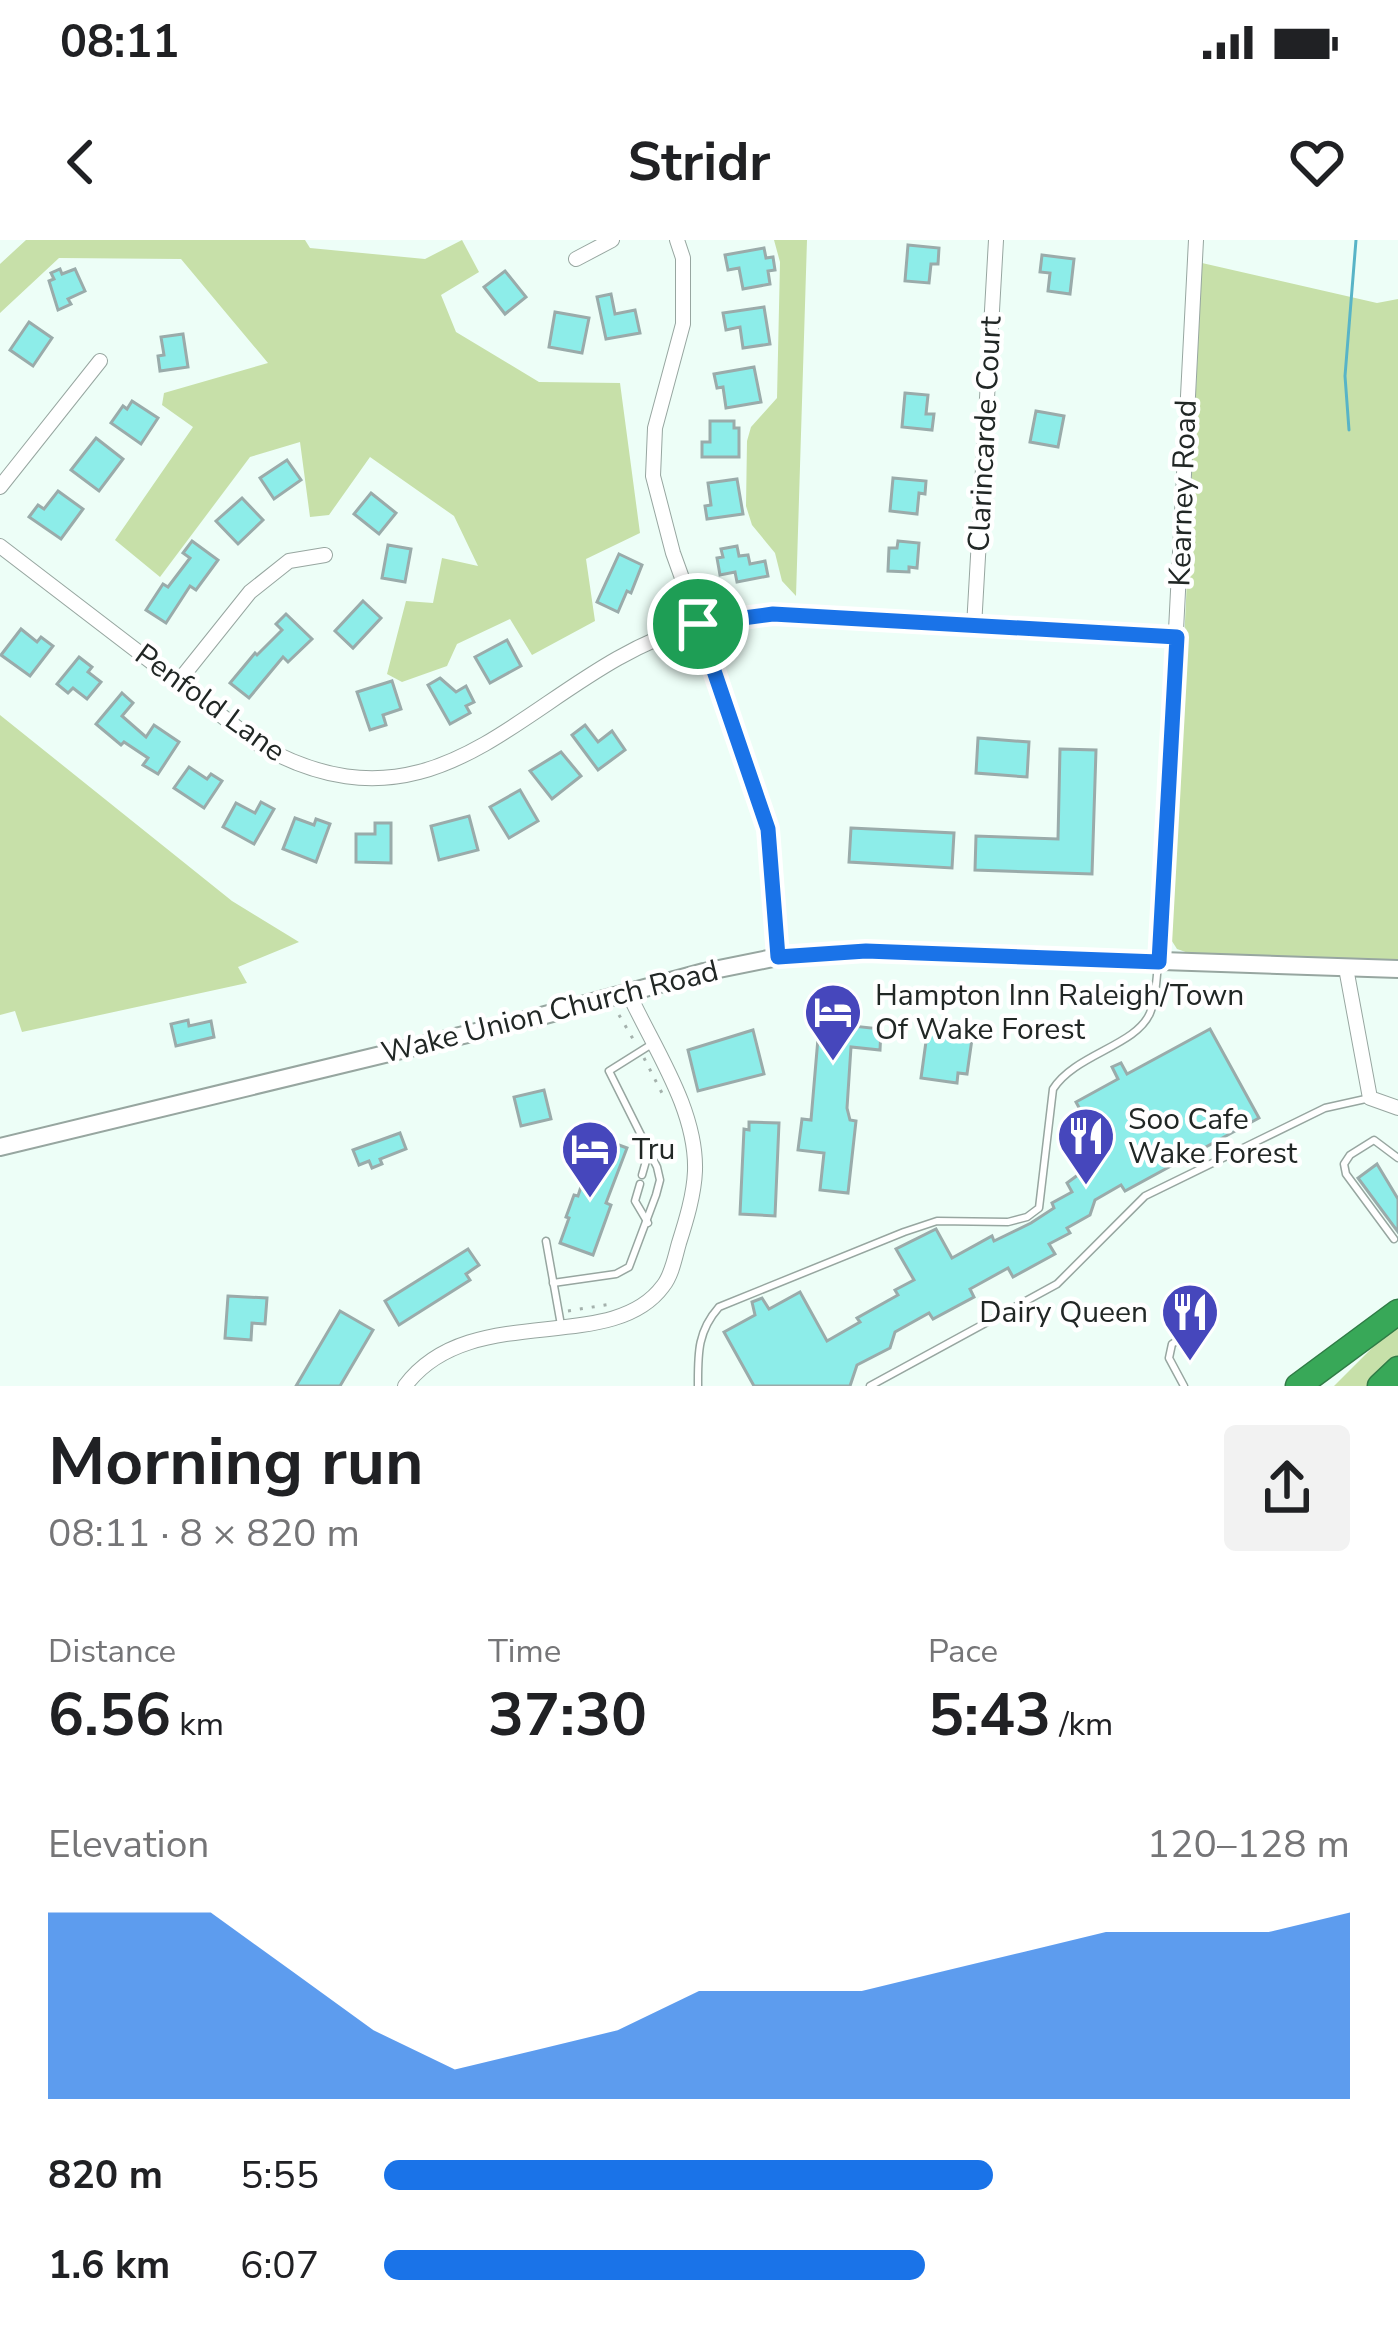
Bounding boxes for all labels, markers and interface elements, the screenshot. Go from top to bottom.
text: 08:11 [60,12,179,73]
text: Stridr [627,125,771,199]
icon: back [48,129,114,195]
icon: heart [1284,129,1350,195]
street label: Clarincarde Court [958,315,1012,553]
street label: Kearney Road [1159,399,1207,587]
pin [647,573,749,675]
icon: arrive [665,591,731,657]
street label: Penfold Lane [126,634,294,772]
street label: Wake Union Church Road [377,950,723,1074]
place label: Hampton Inn Raleigh/Town Of Wake Forest [875,975,1244,1050]
hotel icon: Hampton Inn Raleigh/Town Of Wake Forest [802,981,864,1063]
place label: Soo Cafe Wake Forest [1128,1099,1298,1174]
restaurant icon: Soo Cafe Wake Forest [1055,1105,1117,1187]
hotel icon: Tru [559,1118,621,1200]
place label: Tru [632,1129,675,1170]
restaurant icon: Dairy Queen [1159,1281,1221,1363]
place label: Dairy Queen [979,1292,1148,1333]
text: Morning run [48,1417,424,1507]
button: share [1224,1425,1350,1551]
text: 08:11 · 8 × 820 m [48,1507,360,1560]
text: Distance [48,1629,176,1674]
text: Time [488,1629,561,1674]
text: Pace [928,1629,998,1674]
text: 6.56 [48,1674,171,1756]
text: 37:30 [488,1674,647,1756]
text: 5:43 [928,1674,1051,1756]
text: km [171,1702,224,1747]
text: /km [1051,1702,1113,1747]
text: Elevation [48,1818,209,1871]
text: 120–128 m [1147,1818,1350,1871]
text: 820 m [48,2149,163,2202]
text: 5:55 [240,2149,319,2202]
text: 1.6 km [48,2239,170,2292]
text: 6:07 [240,2239,319,2292]

